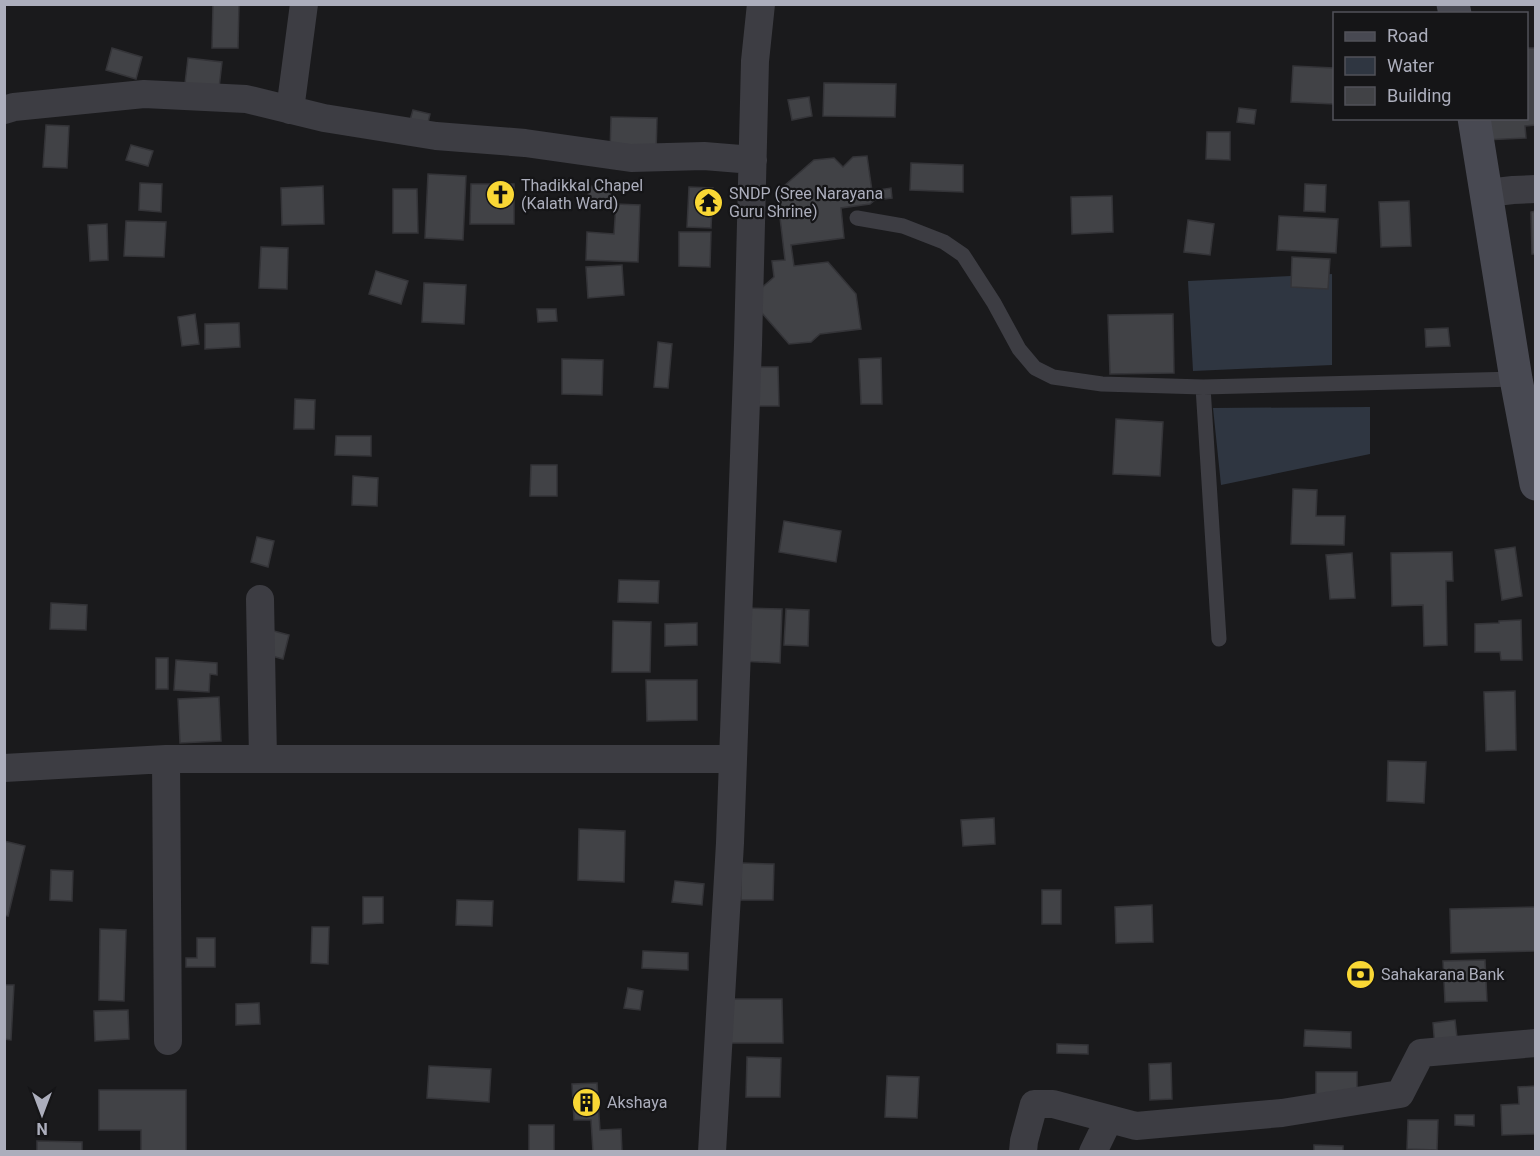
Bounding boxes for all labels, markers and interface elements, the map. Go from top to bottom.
legend [1333,12,1528,120]
text: Road [1387,25,1428,46]
text: Water [1387,55,1434,76]
text: Building [1387,85,1451,106]
place label: Thadikkal Chapel (Kalath Ward) [521,176,643,213]
church icon: Thadikkal Chapel (Kalath Ward) [484,178,516,210]
place label: SNDP (Sree Narayana Guru Shrine) [729,184,883,221]
temple icon: SNDP (Sree Narayana Guru Shrine) [692,186,724,218]
bank icon: Sahakarana Bank [1344,958,1376,990]
place label: Sahakarana Bank [1381,965,1505,984]
north arrow [12,1084,72,1144]
building icon: Akshaya [570,1086,602,1118]
place label: Akshaya [607,1093,667,1112]
text: N [36,1119,48,1138]

